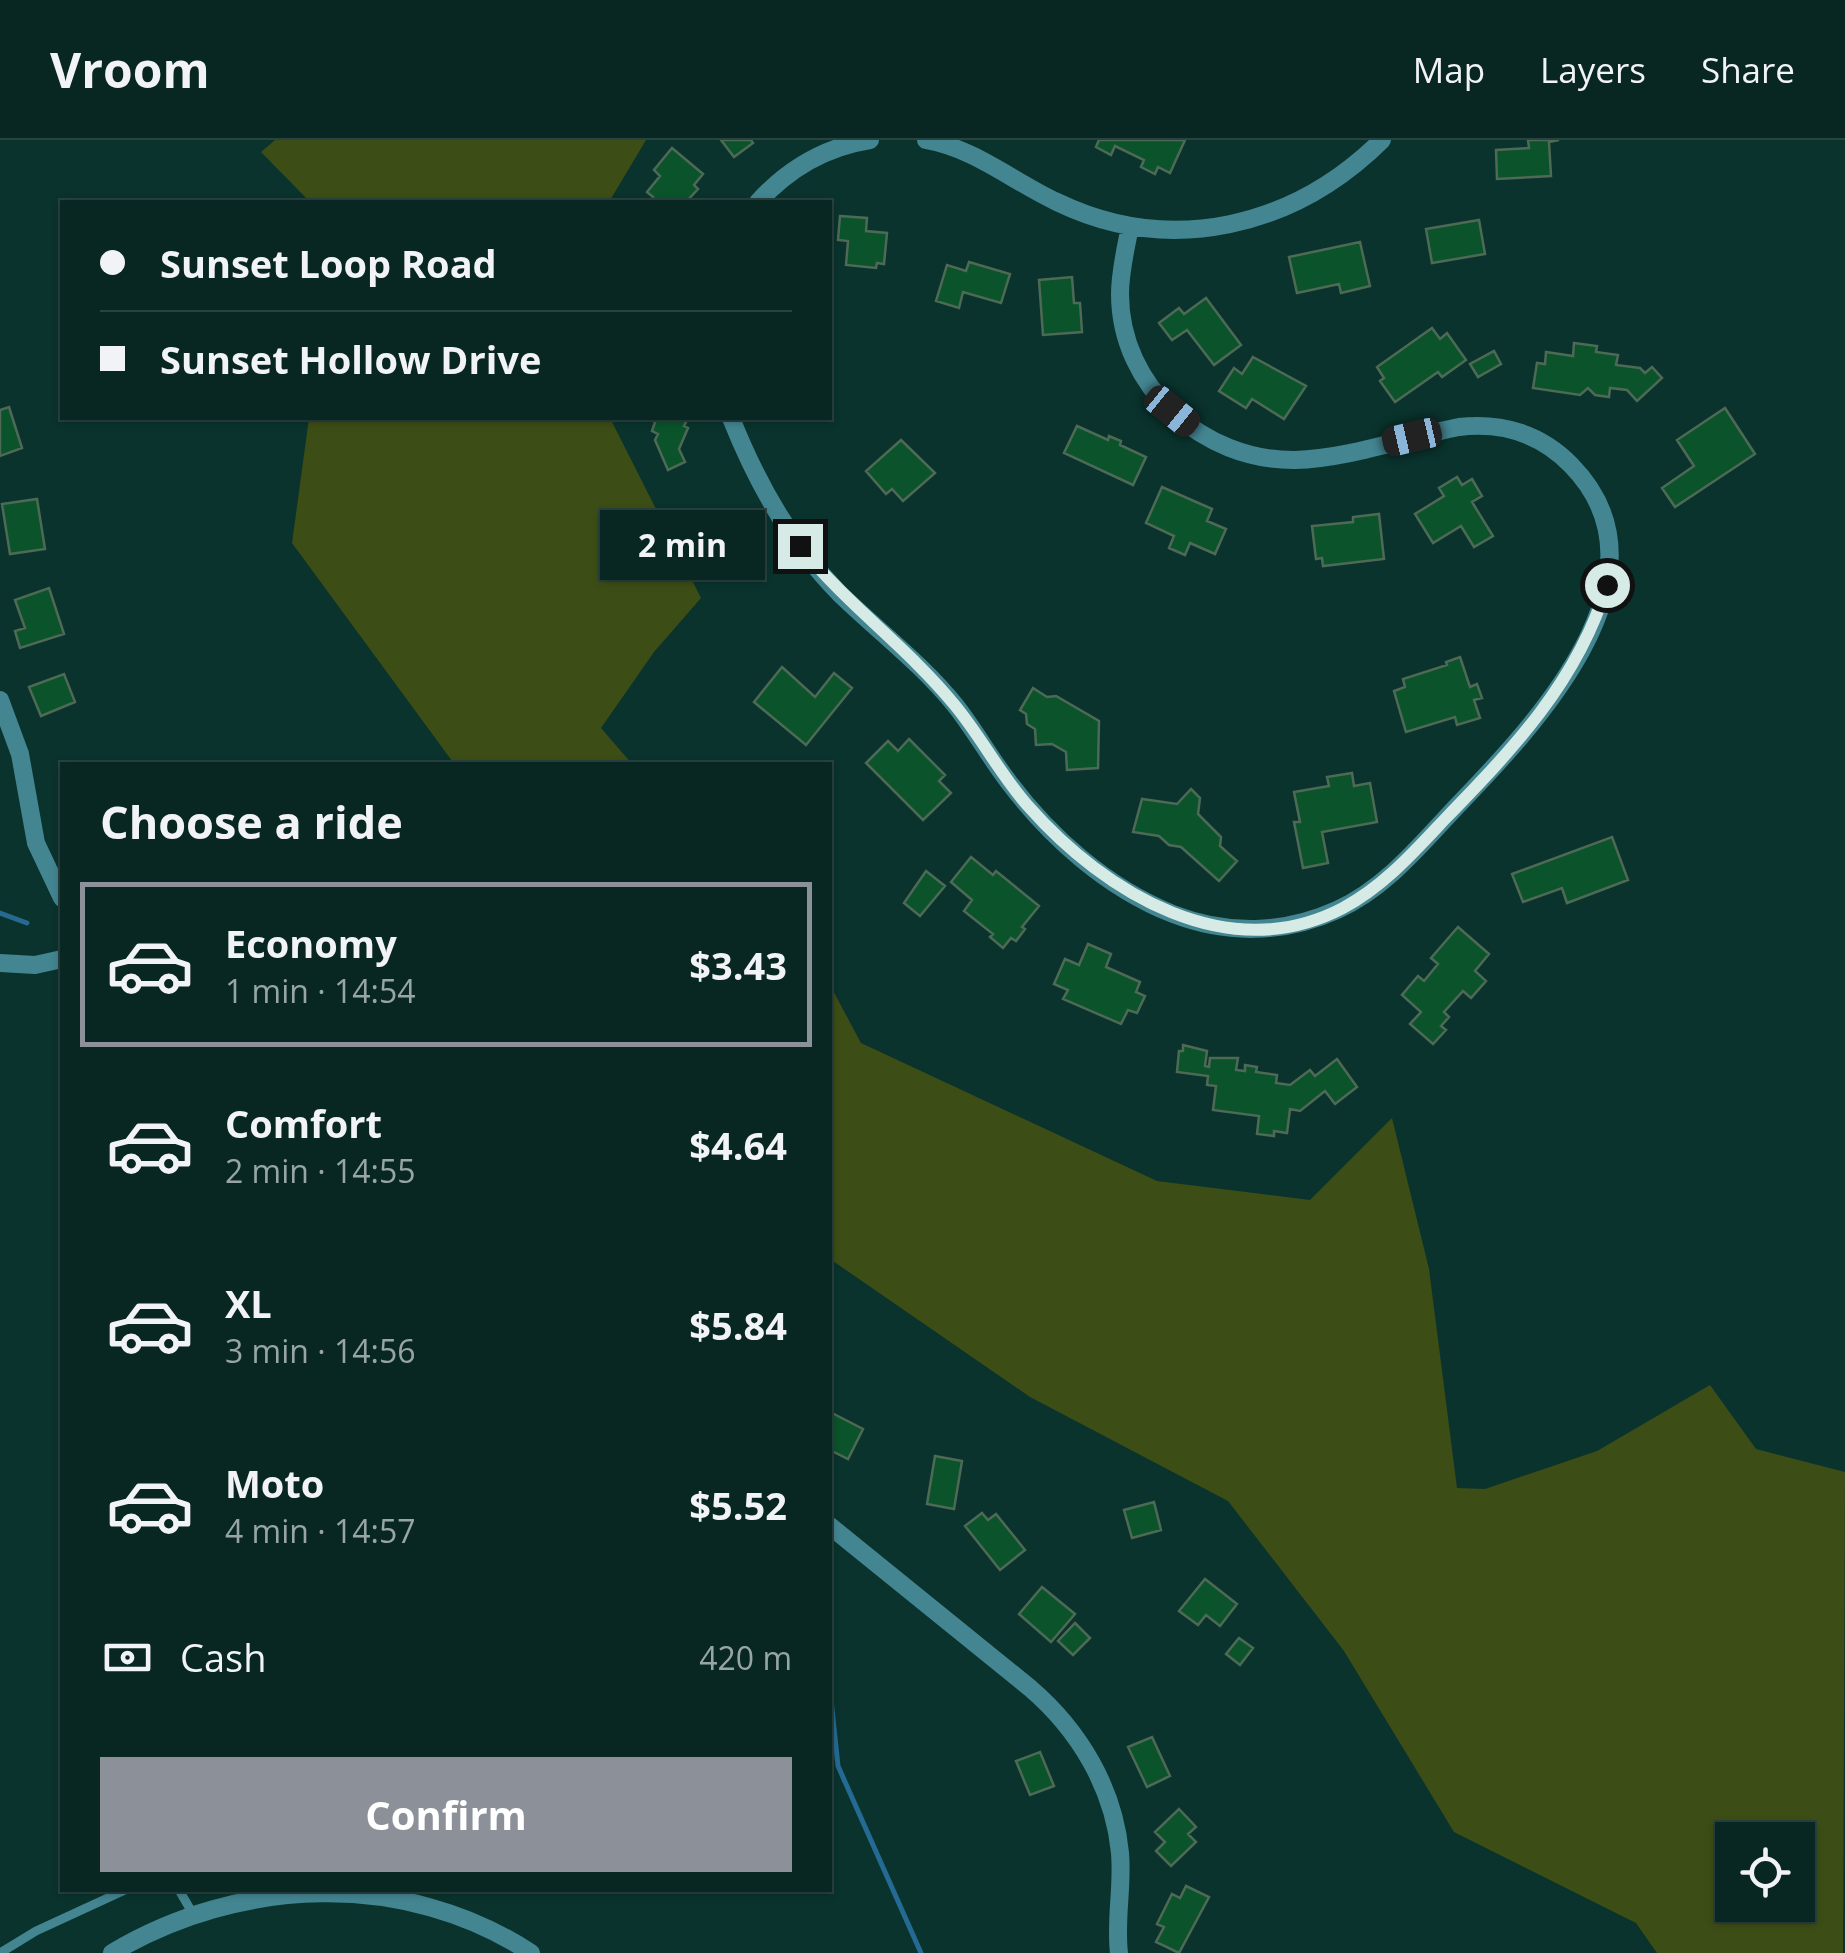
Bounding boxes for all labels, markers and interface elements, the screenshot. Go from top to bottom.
text: Vroom [50,37,210,102]
text: Map [1413,46,1485,93]
text: Layers [1540,46,1646,93]
text: Share [1701,46,1795,93]
text: Sunset Loop Road [160,237,497,289]
text: Sunset Hollow Drive [160,333,541,385]
car [1139,380,1205,442]
car [1379,416,1445,458]
callout: 2 min [600,511,765,581]
text: 2 min [638,523,727,566]
route end [778,524,823,569]
route start [1585,563,1630,608]
text: Choose a ride [100,791,403,852]
text: Economy [225,917,397,969]
icon: car [105,920,195,1010]
text: $3.43 [689,939,787,991]
text: 1 min · 14:54 [225,969,416,1012]
text: Comfort [225,1097,382,1149]
icon: car [105,1100,195,1190]
text: $4.64 [689,1119,787,1171]
text: 2 min · 14:55 [225,1149,416,1192]
text: XL [225,1277,272,1329]
icon: car [105,1280,195,1370]
text: $5.84 [689,1299,787,1351]
text: 3 min · 14:56 [225,1329,416,1372]
text: Moto [225,1457,324,1509]
icon: car [105,1460,195,1550]
text: $5.52 [689,1479,787,1531]
text: 4 min · 14:57 [225,1509,416,1552]
icon: cash [100,1630,155,1685]
text: Cash [180,1631,266,1683]
text: 420 m [699,1636,792,1679]
button: Confirm [100,1757,792,1872]
map controls [1715,1822,1815,1922]
button: locate [1715,1822,1815,1922]

